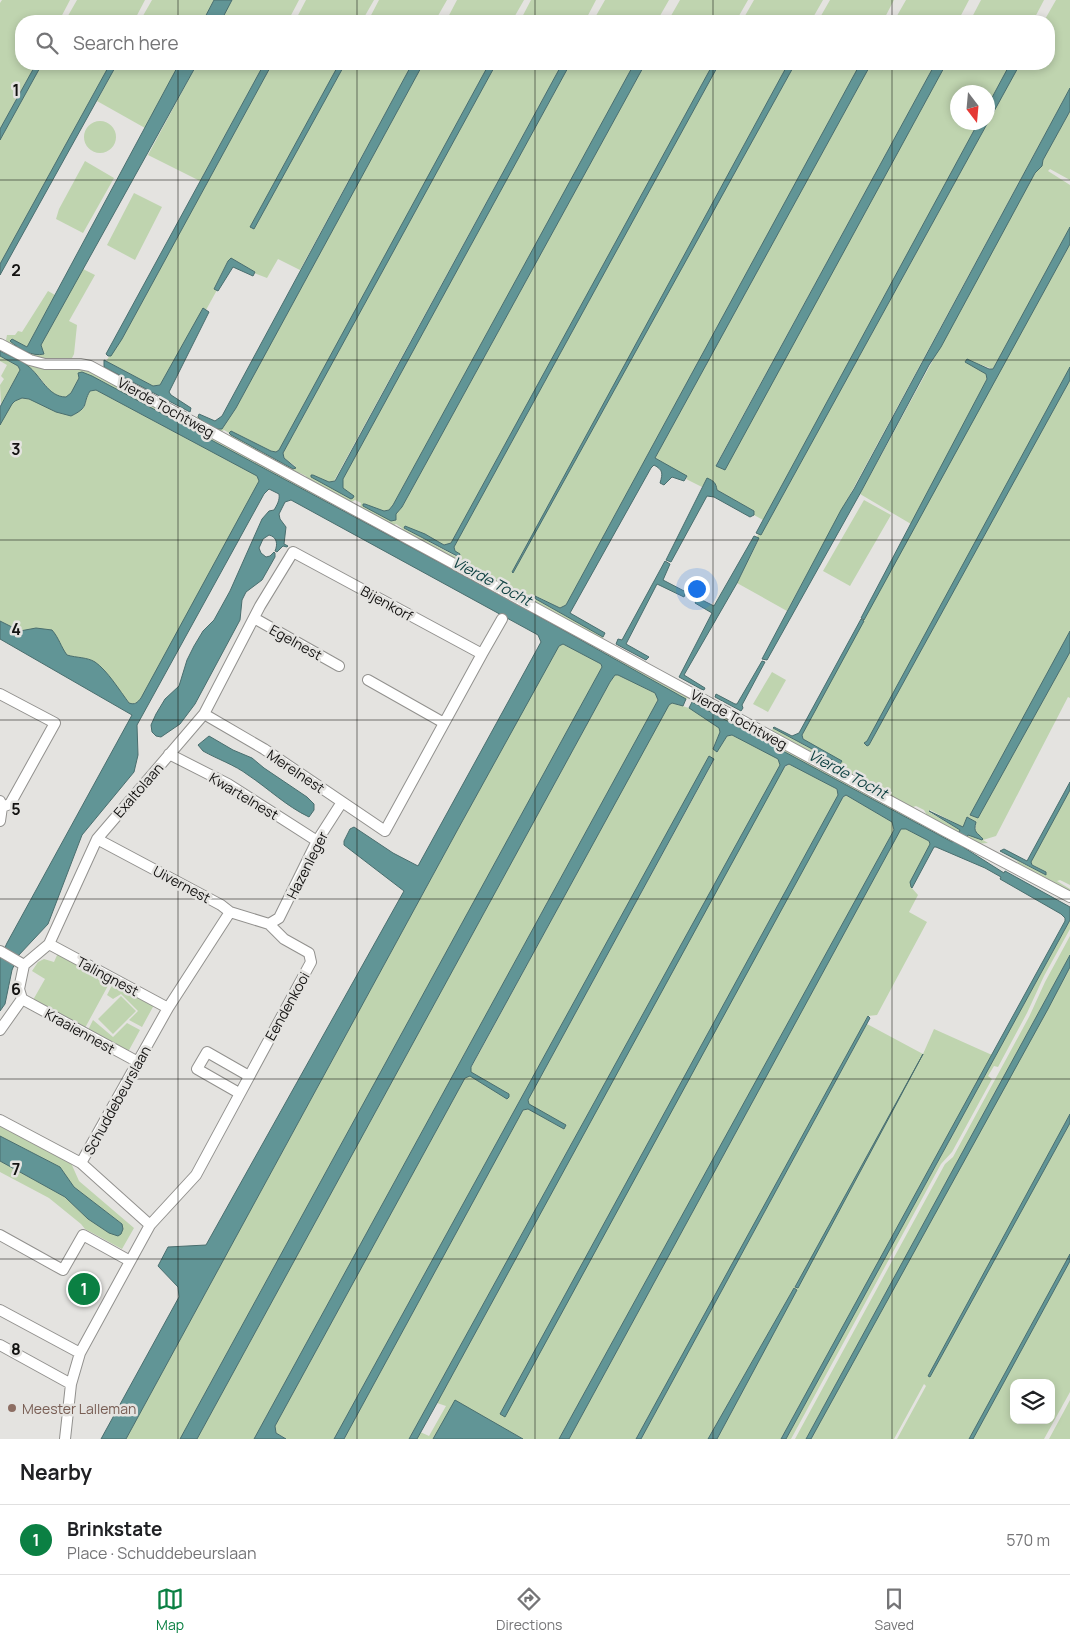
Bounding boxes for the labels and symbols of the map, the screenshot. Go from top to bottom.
text: 1 [12,79,20,101]
north arrow [950,85,995,130]
text: 2 [11,259,21,281]
street label: Vierde Tochtweg [114,373,218,441]
text: 3 [11,438,21,460]
water label: Vierde Tocht [449,551,537,612]
your location [684,576,710,602]
street label: Bijenkorf [358,581,416,625]
text: 4 [11,618,21,640]
street label: Egelnest [266,620,326,664]
street label: Vierde Tochtweg [687,685,791,753]
water label: Vierde Tocht [805,744,893,805]
street label: Merelnest [263,745,329,797]
street label: Exaltolaan [109,759,167,821]
street label: Kwartelnest [206,768,283,824]
text: 5 [11,798,21,820]
street label: Hazenleger [282,828,332,902]
street label: Uivernest [150,861,214,907]
street label: Talingnest [74,952,143,1000]
street label: Eendenkooi [260,968,314,1044]
text: 6 [11,978,21,1000]
street label: Kraaiennest [41,1004,119,1058]
street label: Schuddebeurslaan [79,1042,155,1158]
text: 7 [12,1158,20,1180]
pin: 1 [68,1270,100,1308]
text: 8 [11,1338,21,1360]
place label: Meester Lalleman [22,1399,136,1418]
marker: Meester Lalleman [6,1402,18,1414]

